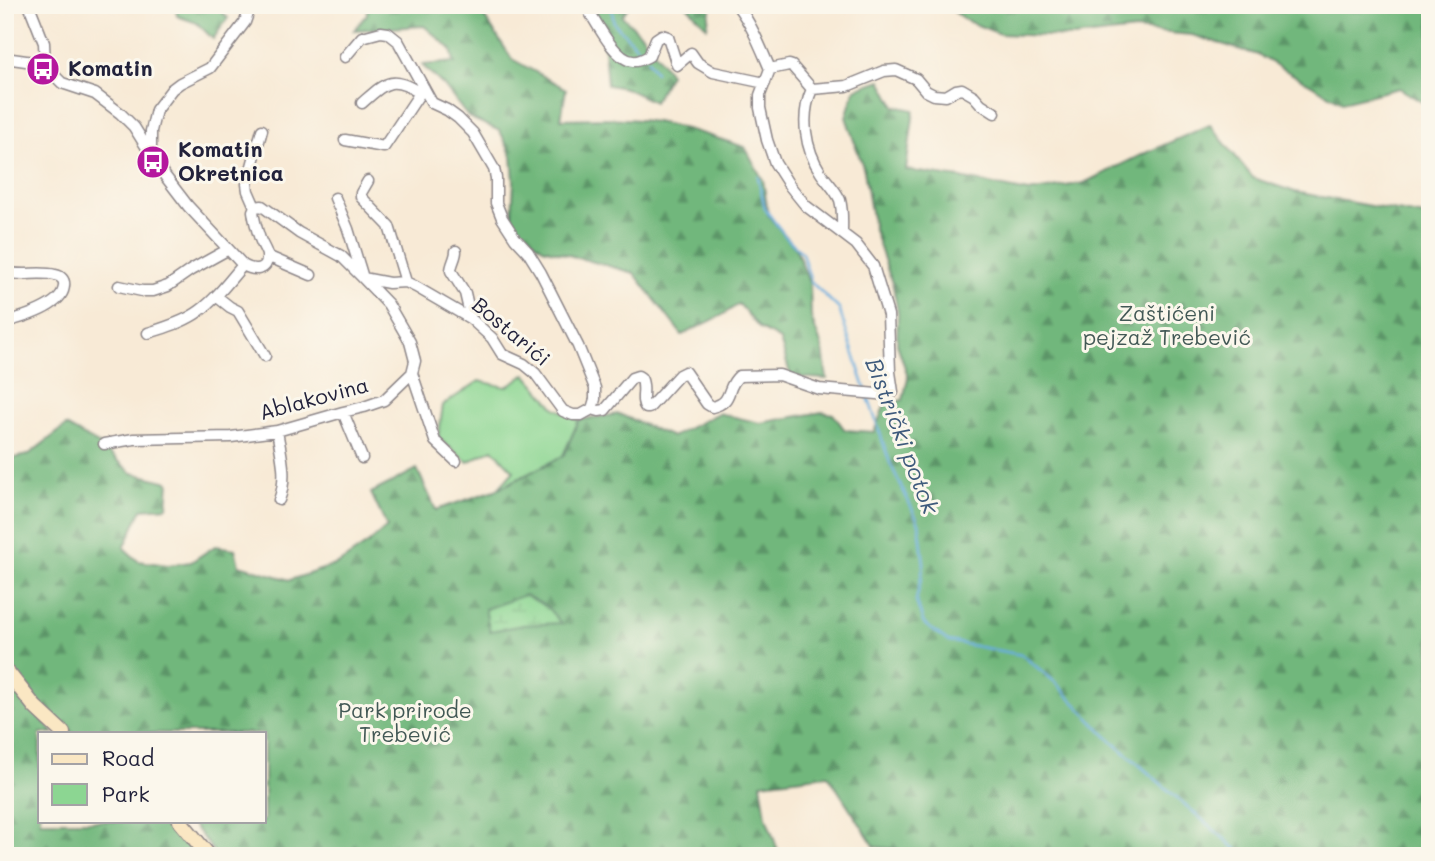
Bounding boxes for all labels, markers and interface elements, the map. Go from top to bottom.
bus stop icon: Komatin [24,50,62,88]
place label: Komatin [68,54,153,81]
place label: Komatin Okretnica [178,135,284,186]
bus stop icon: Komatin Okretnica [134,143,172,181]
street label: Bostarići [467,290,557,371]
park label: Zaštićeni pejzaž Trebević [1083,299,1251,350]
water label: Bistrički potok [859,353,947,519]
street label: Ablakovina [256,370,371,425]
park label: Park prirode Trebević [338,696,472,747]
legend [38,732,266,822]
text: Road [102,744,154,771]
text: Park [102,780,150,807]

